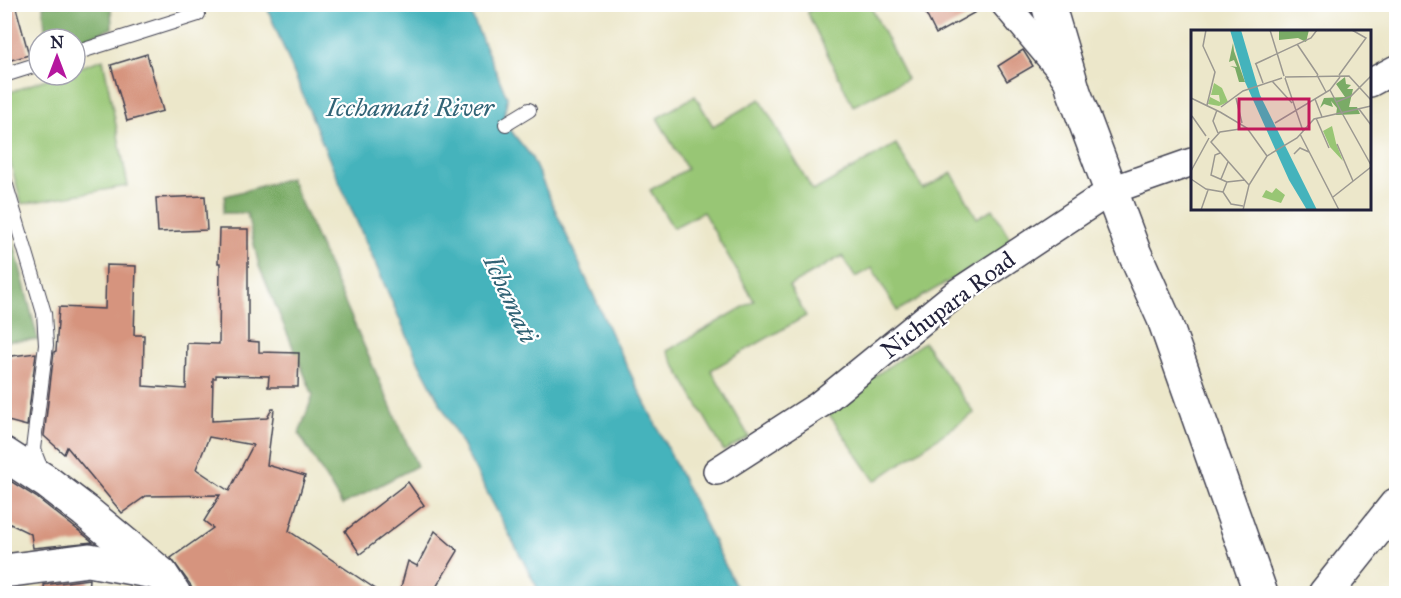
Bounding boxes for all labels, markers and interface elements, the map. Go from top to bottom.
north arrow [27,27,87,87]
inset map [1191,30,1371,210]
text: N [50,33,64,52]
water label: Icchamati River [325,91,495,123]
street label: Nichupara Road [875,245,1021,365]
water label: Ichamati [476,249,545,348]

